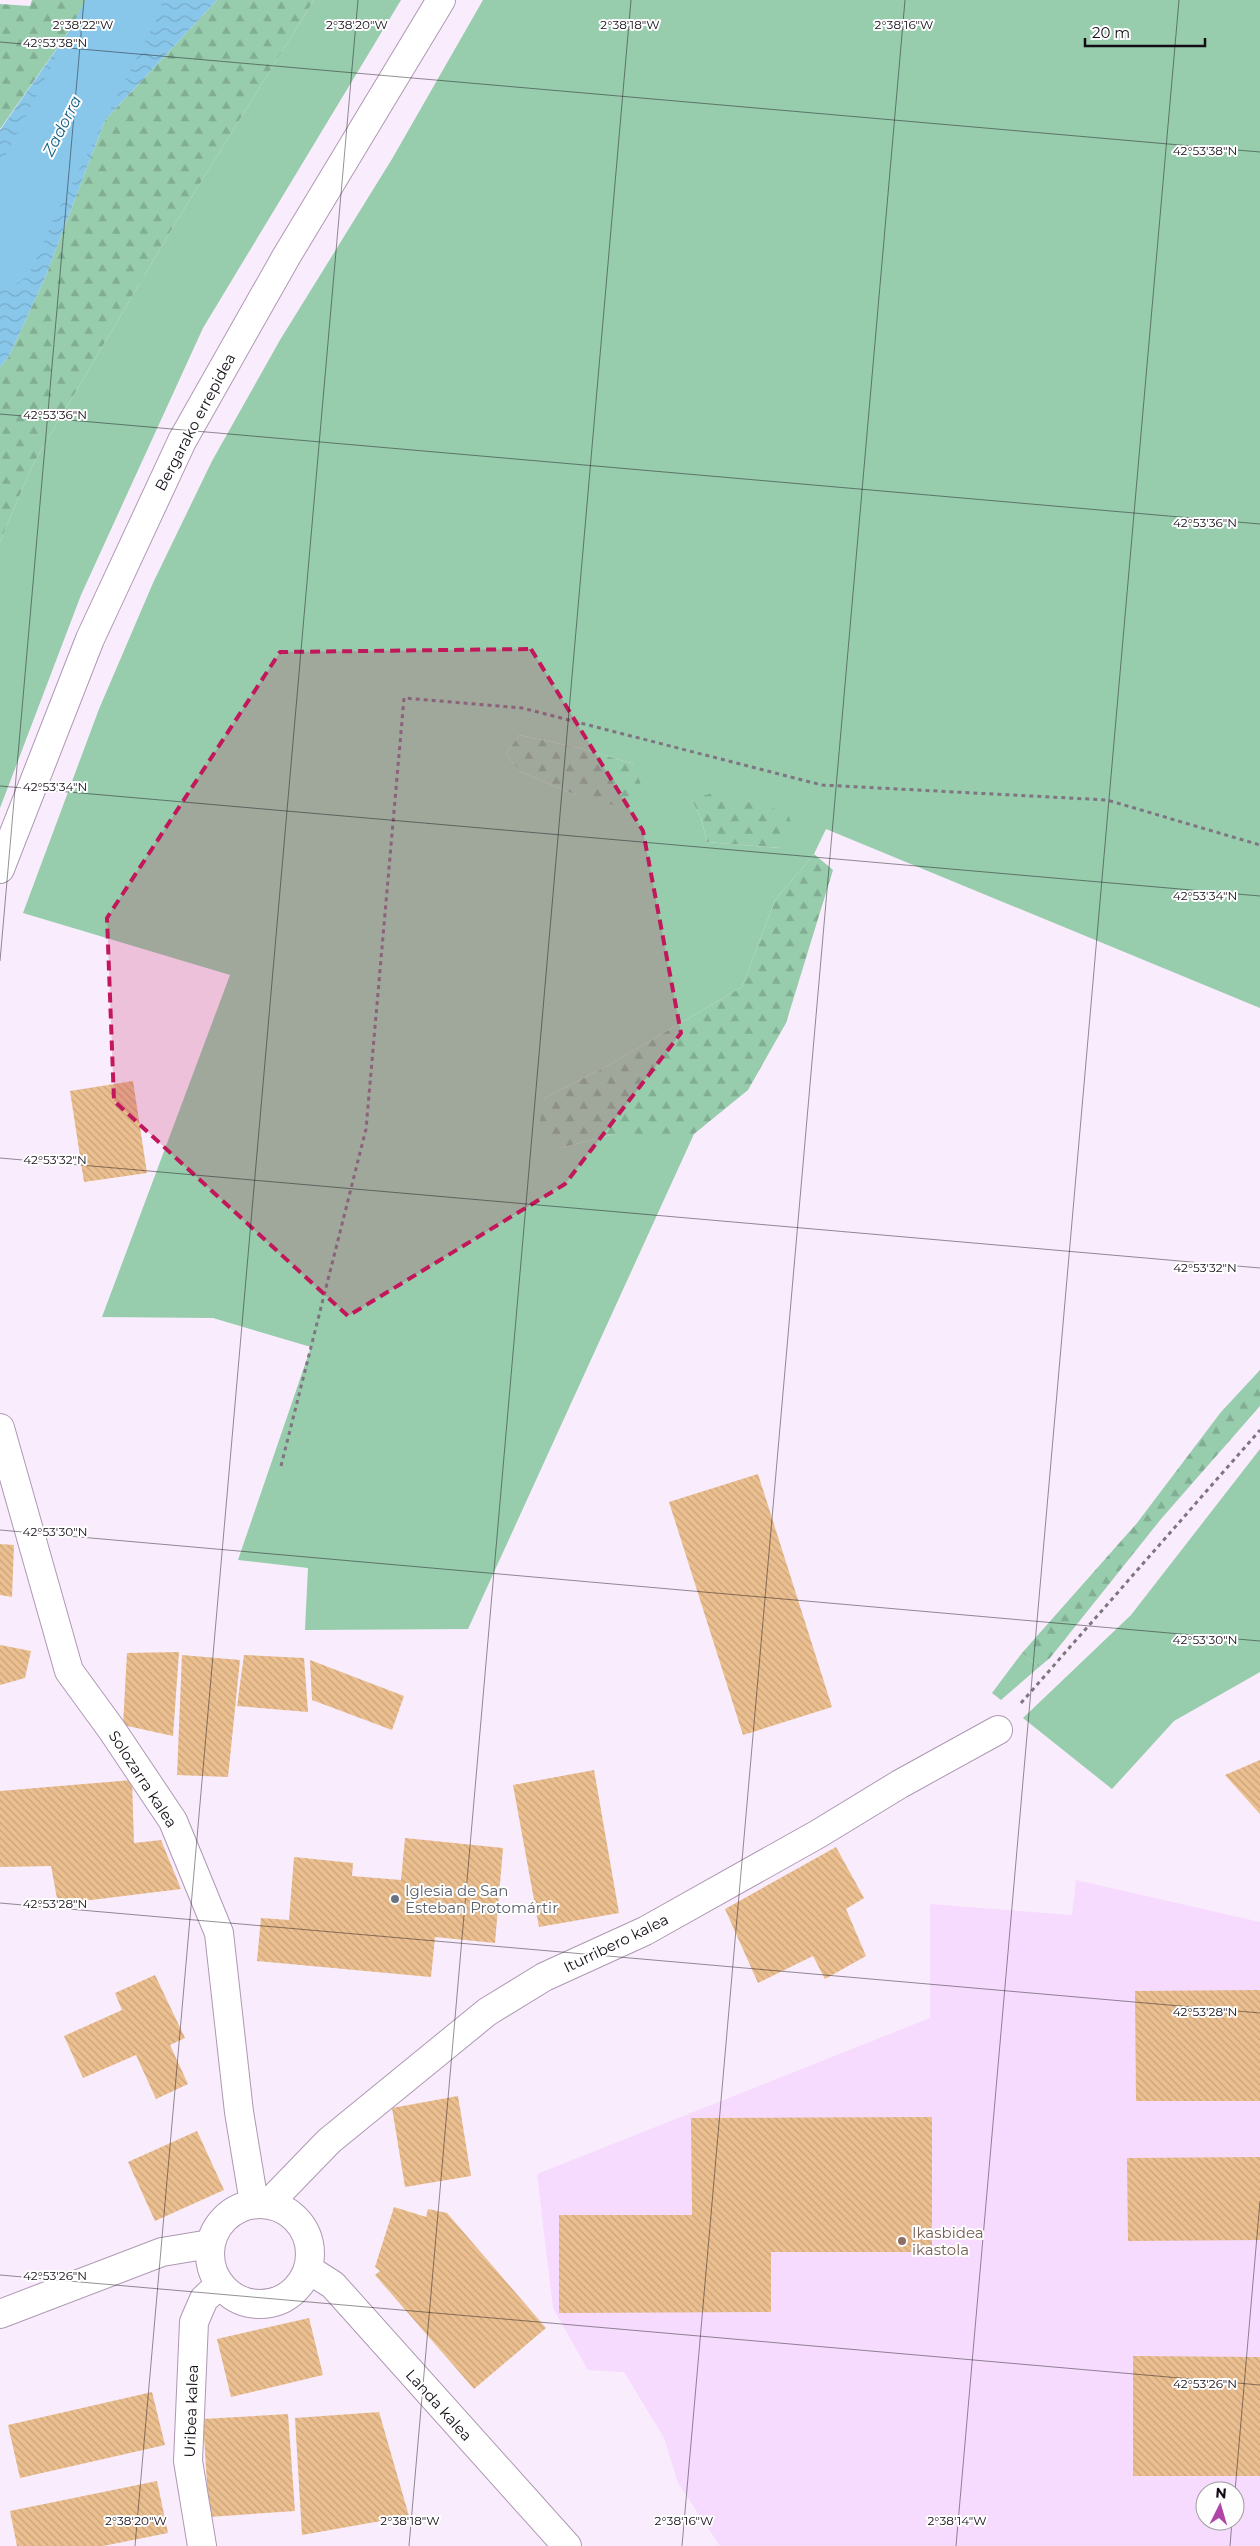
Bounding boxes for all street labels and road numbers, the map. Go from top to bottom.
street label: Bergarako errepidea [151,350,239,494]
street label: Solozarra kalea [105,1727,181,1831]
street label: Iturribero kalea [560,1909,672,1977]
street label: Uribea kalea [180,2364,202,2458]
street label: Landa kalea [402,2365,476,2445]

